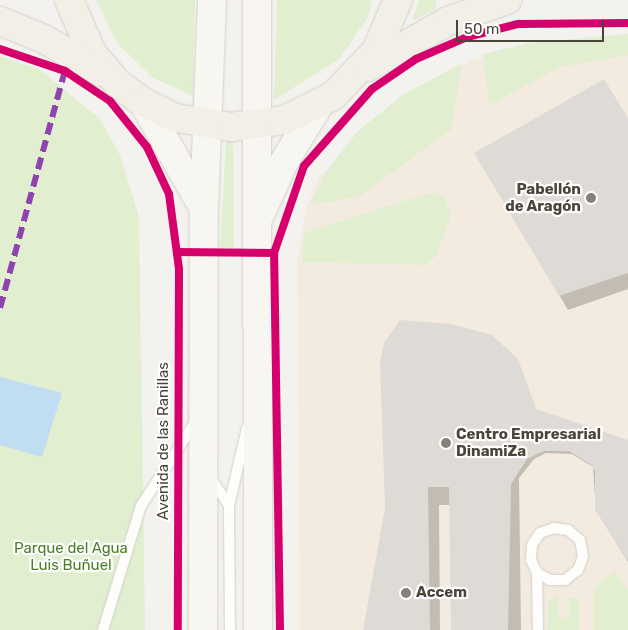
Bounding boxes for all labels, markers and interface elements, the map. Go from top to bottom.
scale bar [458,10,606,42]
text: 50 m [464,20,499,38]
place label: Pabellón de Aragón [505,180,581,215]
marker: Pabellón de Aragón [585,192,597,204]
street label: Avenida de las Ranillas [155,362,173,520]
place label: Centro Empresarial DinamiZa [456,425,601,460]
marker: Centro Empresarial DinamiZa [440,437,452,449]
park label: Parque del Agua Luis Buñuel [14,539,128,574]
place label: Accem [416,584,467,602]
marker: Accem [400,587,412,599]

